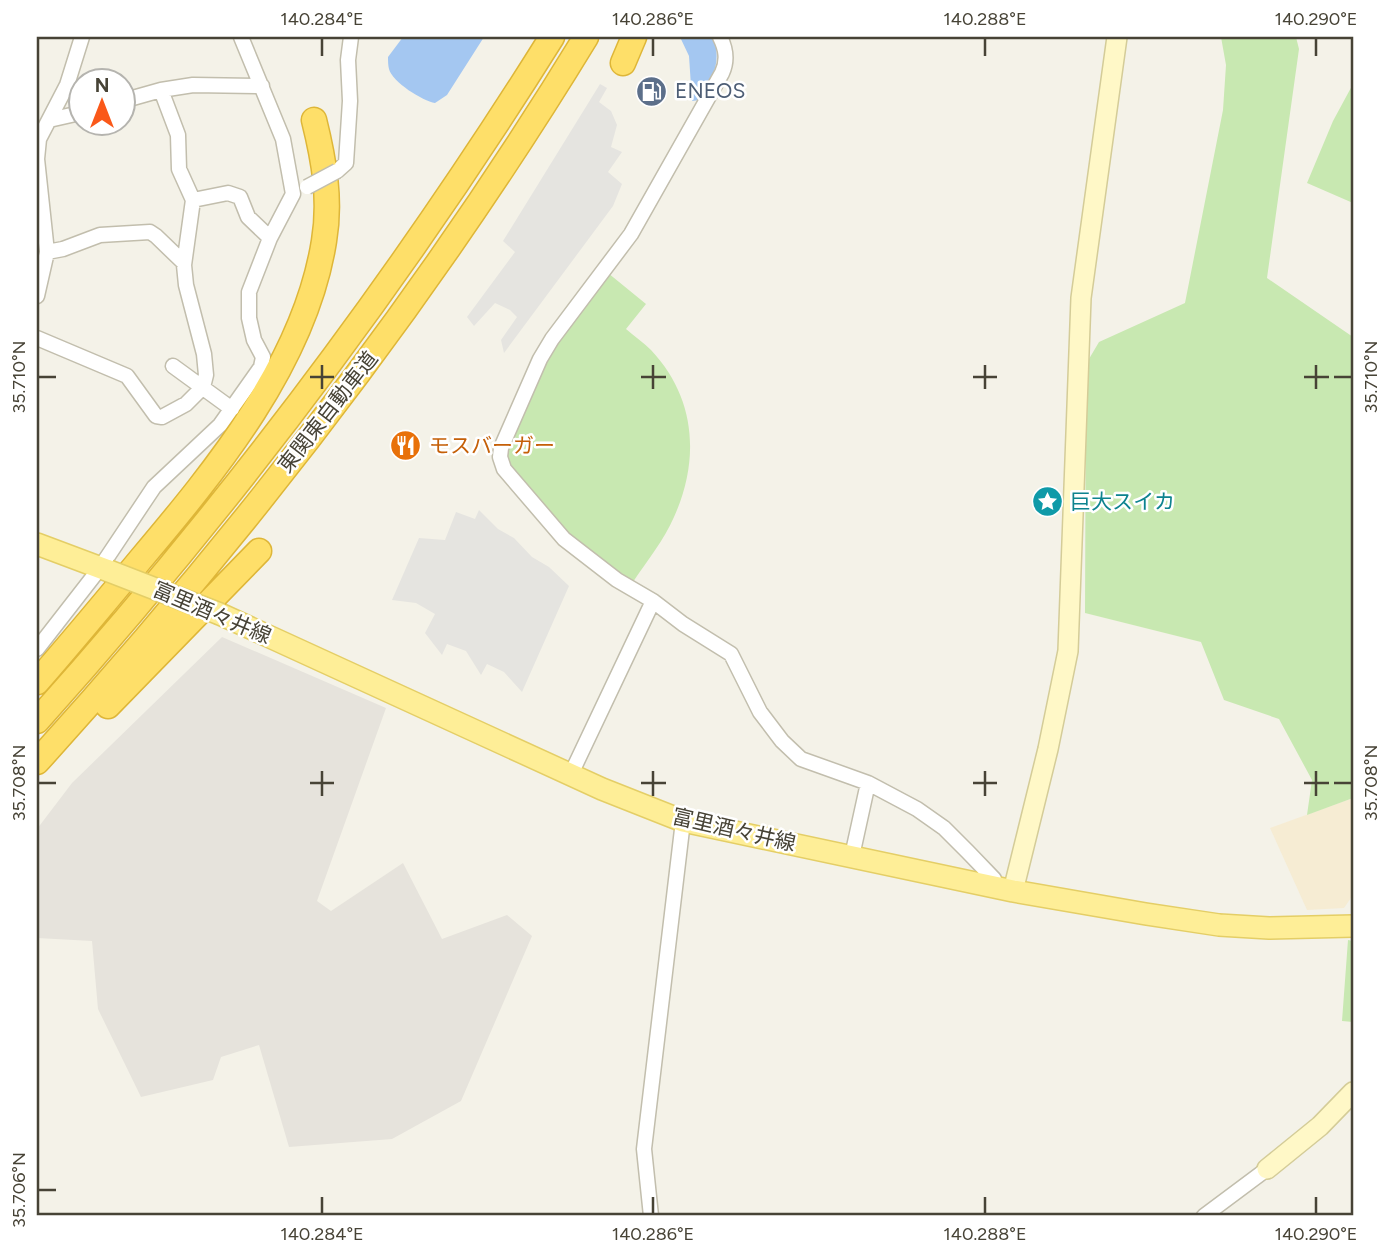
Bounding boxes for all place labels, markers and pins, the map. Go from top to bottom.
fuel station icon: ENEOS [635,74,669,108]
place label: ENEOS [675,78,745,103]
restaurant icon: モスバーガー [389,429,423,463]
place label: モスバーガー [429,433,555,458]
place icon: 巨大スイカ [1030,485,1064,519]
place label: 巨大スイカ [1070,489,1175,514]

